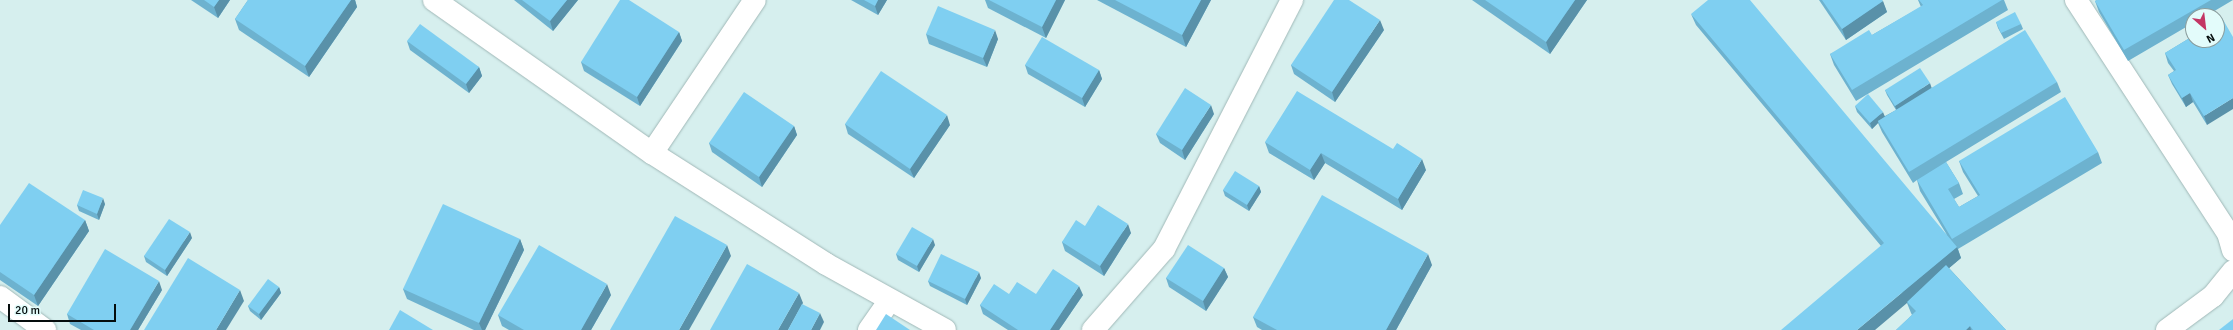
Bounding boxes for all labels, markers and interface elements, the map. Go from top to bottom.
north arrow [2185,8,2225,48]
text: N [2204,31,2217,46]
scale bar [10,296,118,322]
text: 20 m [15,303,40,318]

